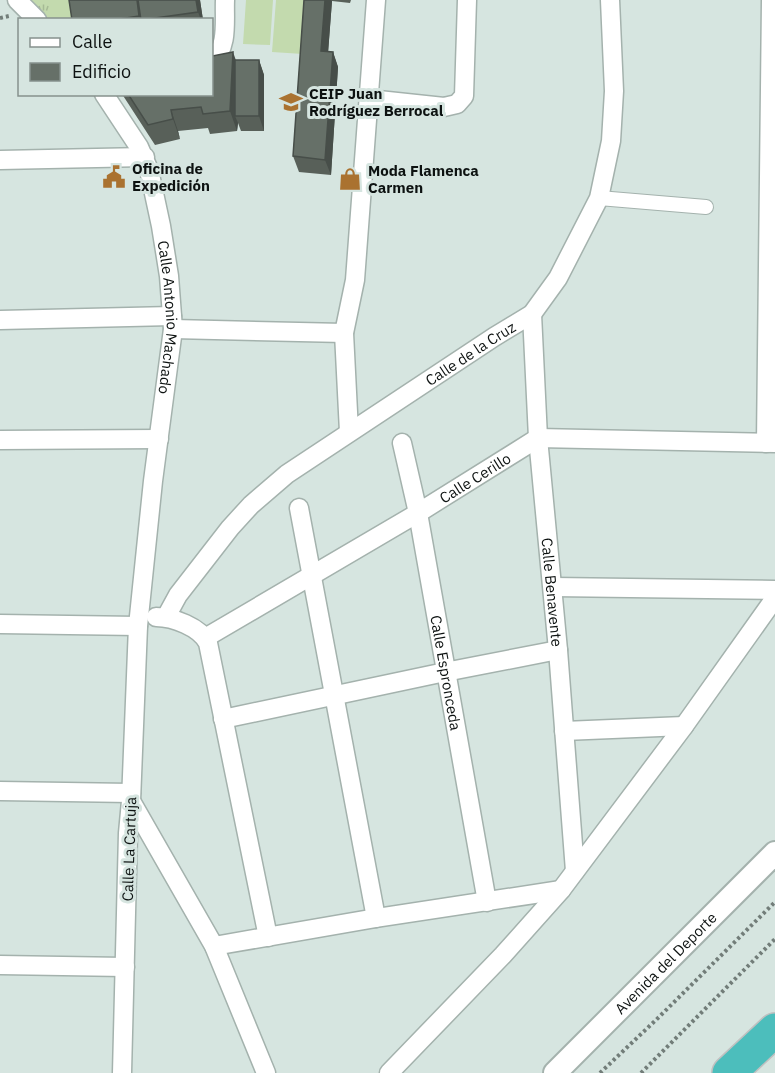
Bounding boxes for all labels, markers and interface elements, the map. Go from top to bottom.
legend [18,18,213,96]
text: Calle [72,30,112,53]
text: Edificio [72,60,131,83]
place label: CEIP Juan Rodríguez Berrocal [309,84,444,120]
school or university icon: CEIP Juan Rodríguez Berrocal [278,89,304,115]
place label: Oficina de Expedición [132,159,210,195]
place label: Moda Flamenca Carmen [368,161,479,197]
public building icon: Oficina de Expedición [101,164,127,190]
shop icon: Moda Flamenca Carmen [337,166,363,192]
street label: Calle Antonio Machado [154,239,183,395]
street label: Calle de la Cruz [422,317,519,389]
street label: Calle Cerillo [436,448,514,507]
street label: Calle Benavente [538,537,567,647]
street label: Calle Espronceda [427,614,466,732]
street label: Calle La Cartuja [118,796,140,902]
street label: Avenida del Deporte [610,908,720,1018]

